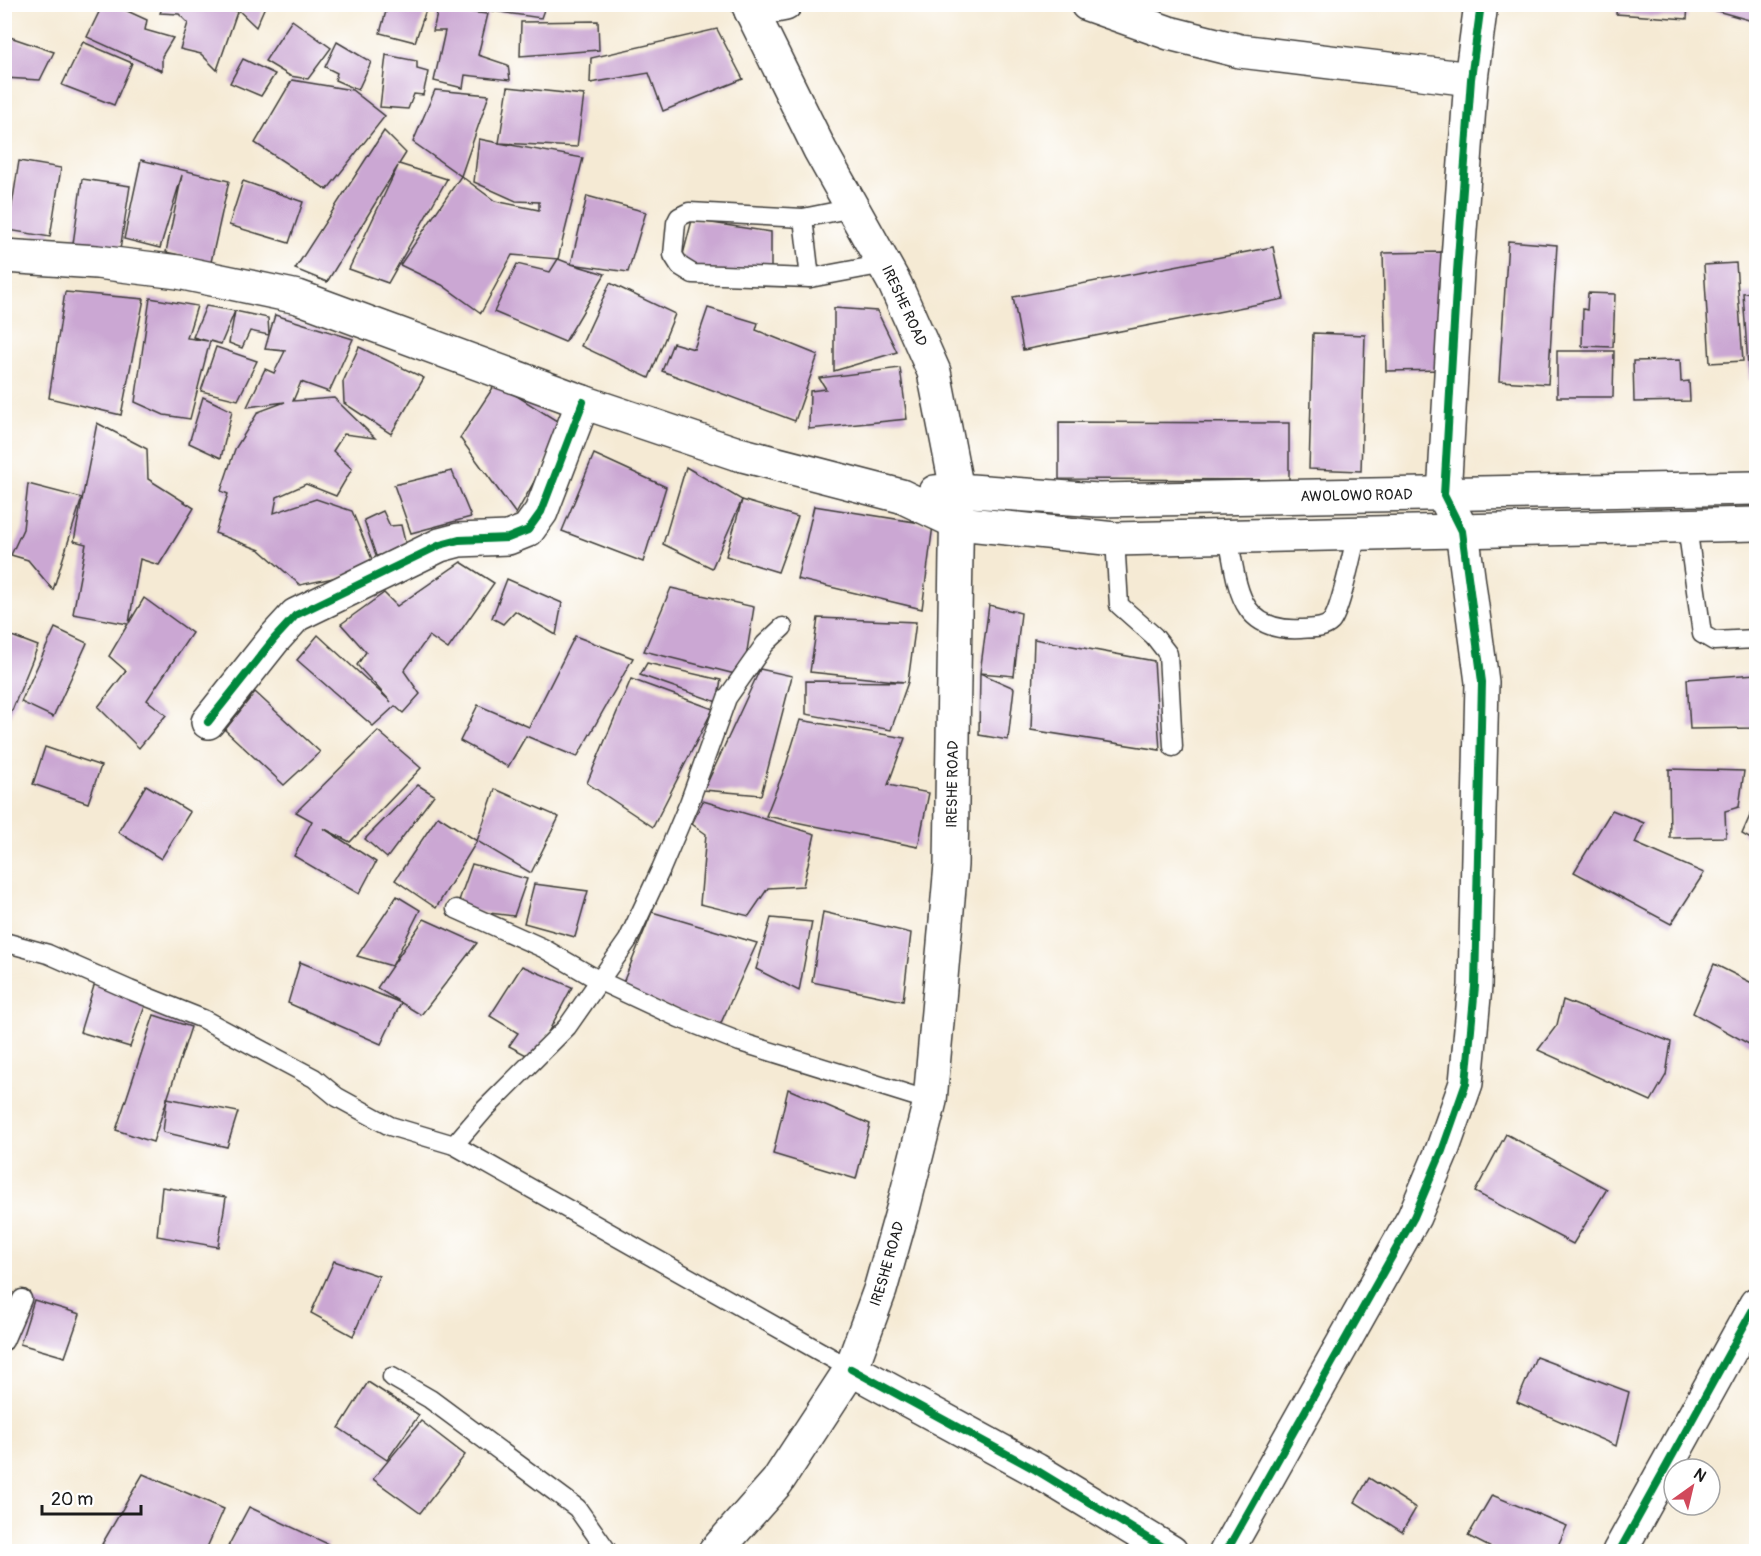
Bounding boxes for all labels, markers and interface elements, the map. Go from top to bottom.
street label: IRESHE ROAD [877,262,931,350]
street label: AWOLOWO ROAD [1300,485,1413,506]
street label: IRESHE ROAD [942,740,962,828]
street label: IRESHE ROAD [865,1219,909,1309]
north arrow [1662,1457,1722,1517]
text: N [1690,1464,1710,1487]
scale bar [42,1478,141,1516]
text: 20 m [51,1488,93,1511]

